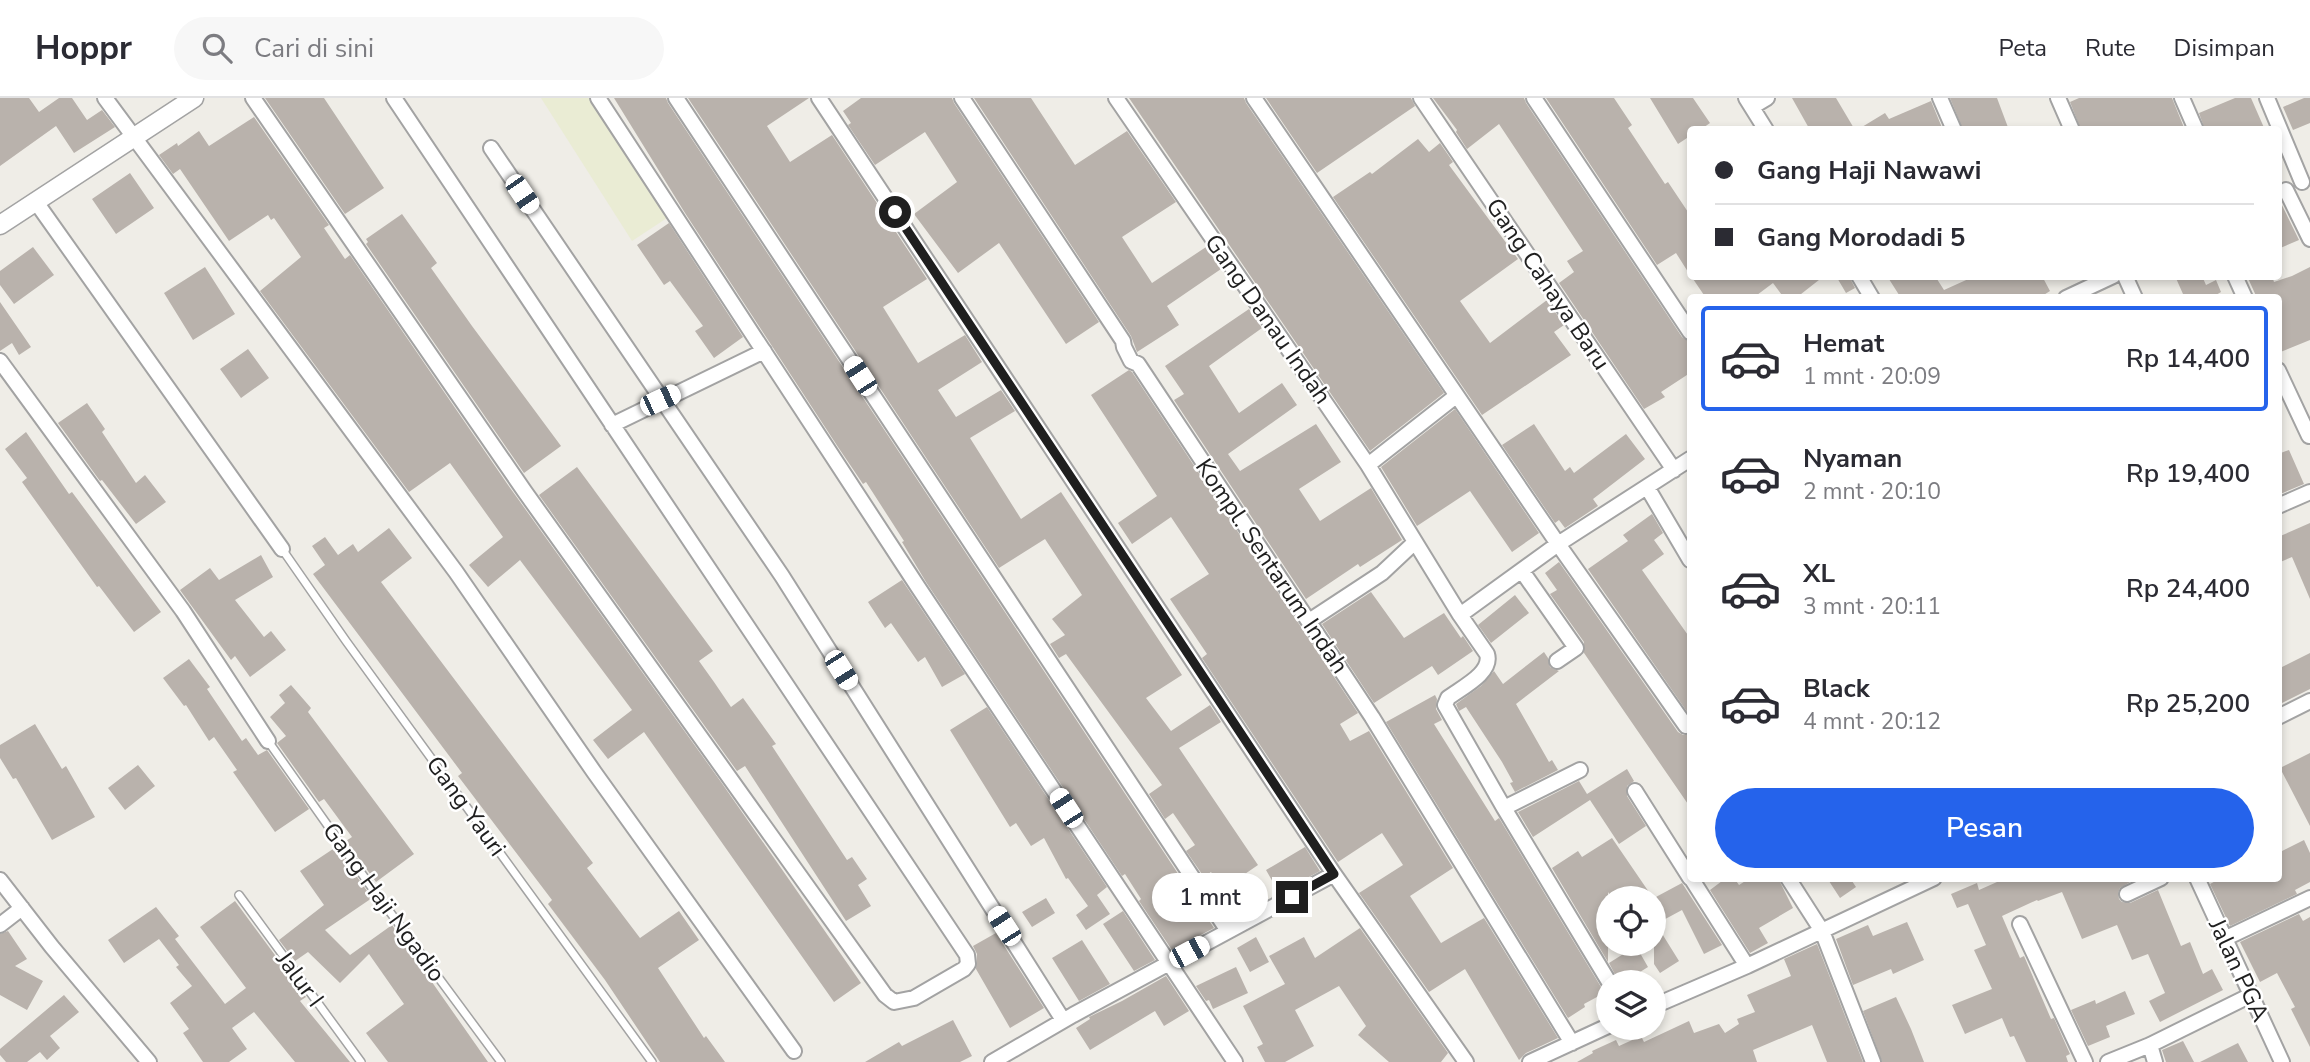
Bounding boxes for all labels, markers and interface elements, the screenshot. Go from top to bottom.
search box [174,17,664,80]
text: Hoppr [35,26,132,71]
icon: search [198,29,236,67]
text: Cari di sini [254,31,374,66]
text: Peta [1998,32,2047,64]
text: Rute [2085,32,2136,64]
text: Disimpan [2174,32,2275,64]
text: Gang Haji Nawawi [1757,153,1981,188]
car [502,171,543,217]
street label: Gang Cahaya Baru [1479,192,1617,376]
route start [879,196,911,228]
text: Gang Morodadi 5 [1757,220,1965,255]
street label: Gang Danau Indah [1197,228,1339,410]
text: Hemat [1803,326,1884,361]
icon: car [1719,327,1782,390]
text: Rp 14,400 [2126,341,2250,376]
car [840,353,881,399]
text: 1 mnt · 20:09 [1803,361,1941,392]
car [637,382,684,418]
text: Nyaman [1803,441,1902,476]
icon: car [1719,442,1782,505]
street label: Kompl. Sentarum Indah [1188,452,1356,680]
text: Rp 19,400 [2126,456,2250,491]
text: 2 mnt · 20:10 [1803,476,1941,507]
text: XL [1803,556,1835,591]
icon: car [1719,557,1782,620]
text: Rp 24,400 [2126,571,2250,606]
text: 3 mnt · 20:11 [1803,591,1941,622]
car [821,647,862,693]
text: Black [1803,671,1870,706]
icon: car [1719,672,1782,735]
text: Rp 25,200 [2126,686,2250,721]
text: 4 mnt · 20:12 [1803,706,1941,737]
street label: Gang Yauri [419,749,513,863]
car [1046,785,1087,831]
button: Pesan [1715,788,2254,868]
street label: Gang Haji Ngadio [315,816,453,988]
callout: 1 mnt [1152,872,1268,922]
route end [1276,881,1308,913]
text: 1 mnt [1179,882,1241,913]
map controls [1596,886,1666,1040]
button: locate [1596,886,1666,956]
car [984,903,1025,949]
street label: Jalan PGA [2201,912,2277,1027]
car [1166,933,1213,971]
street label: Jalur I [268,944,331,1013]
button: layers [1596,970,1666,1040]

